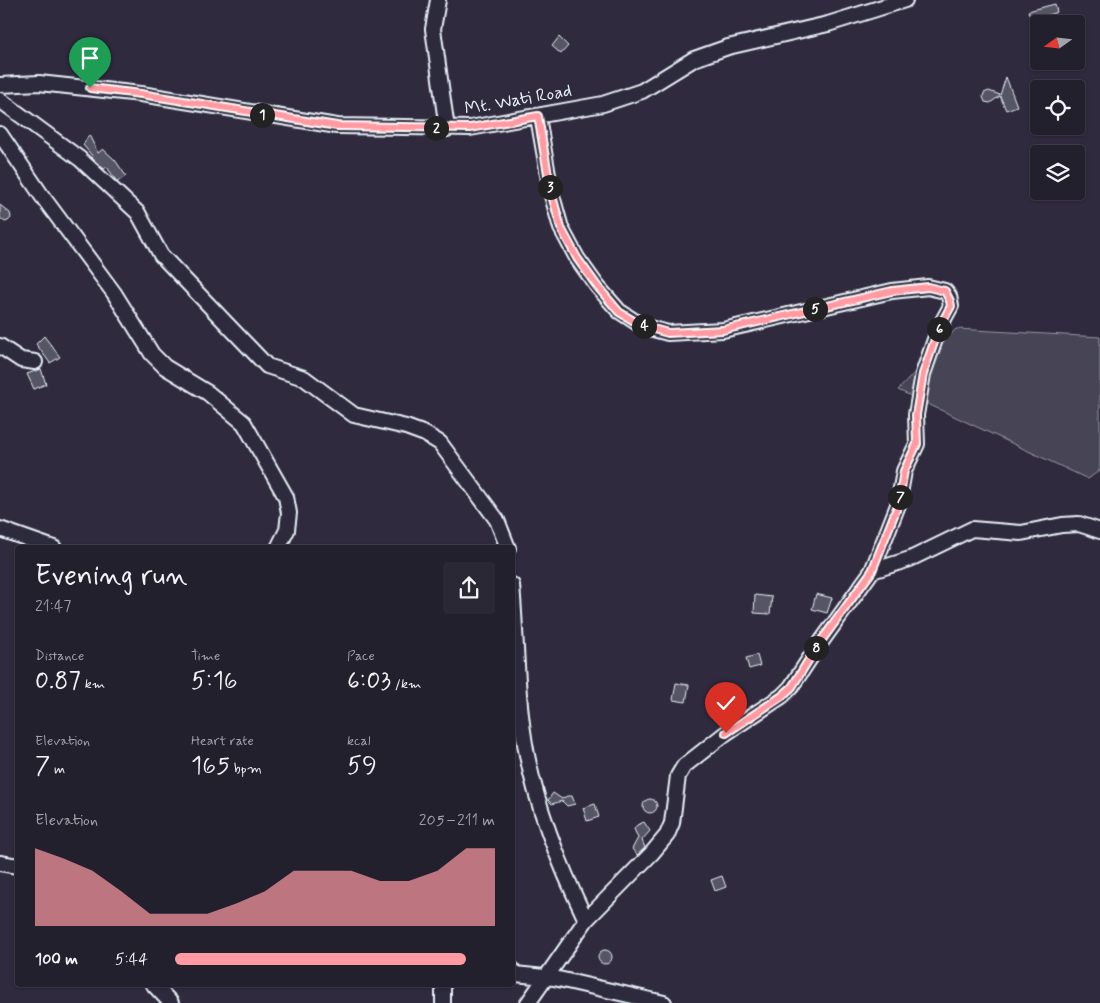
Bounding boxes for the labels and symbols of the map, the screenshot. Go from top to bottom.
north arrow [1030,15,1085,70]
pin [69,37,111,88]
street label: Mt. Wati Road [463,79,574,121]
pin: 1 [250,102,274,128]
pin: 2 [424,116,448,140]
pin: 3 [538,174,562,200]
pin: 5 [802,296,828,322]
pin: 4 [632,314,656,338]
pin: 6 [926,316,952,342]
pin: 7 [888,484,912,510]
pin: 8 [804,636,828,660]
pin [705,682,747,733]

